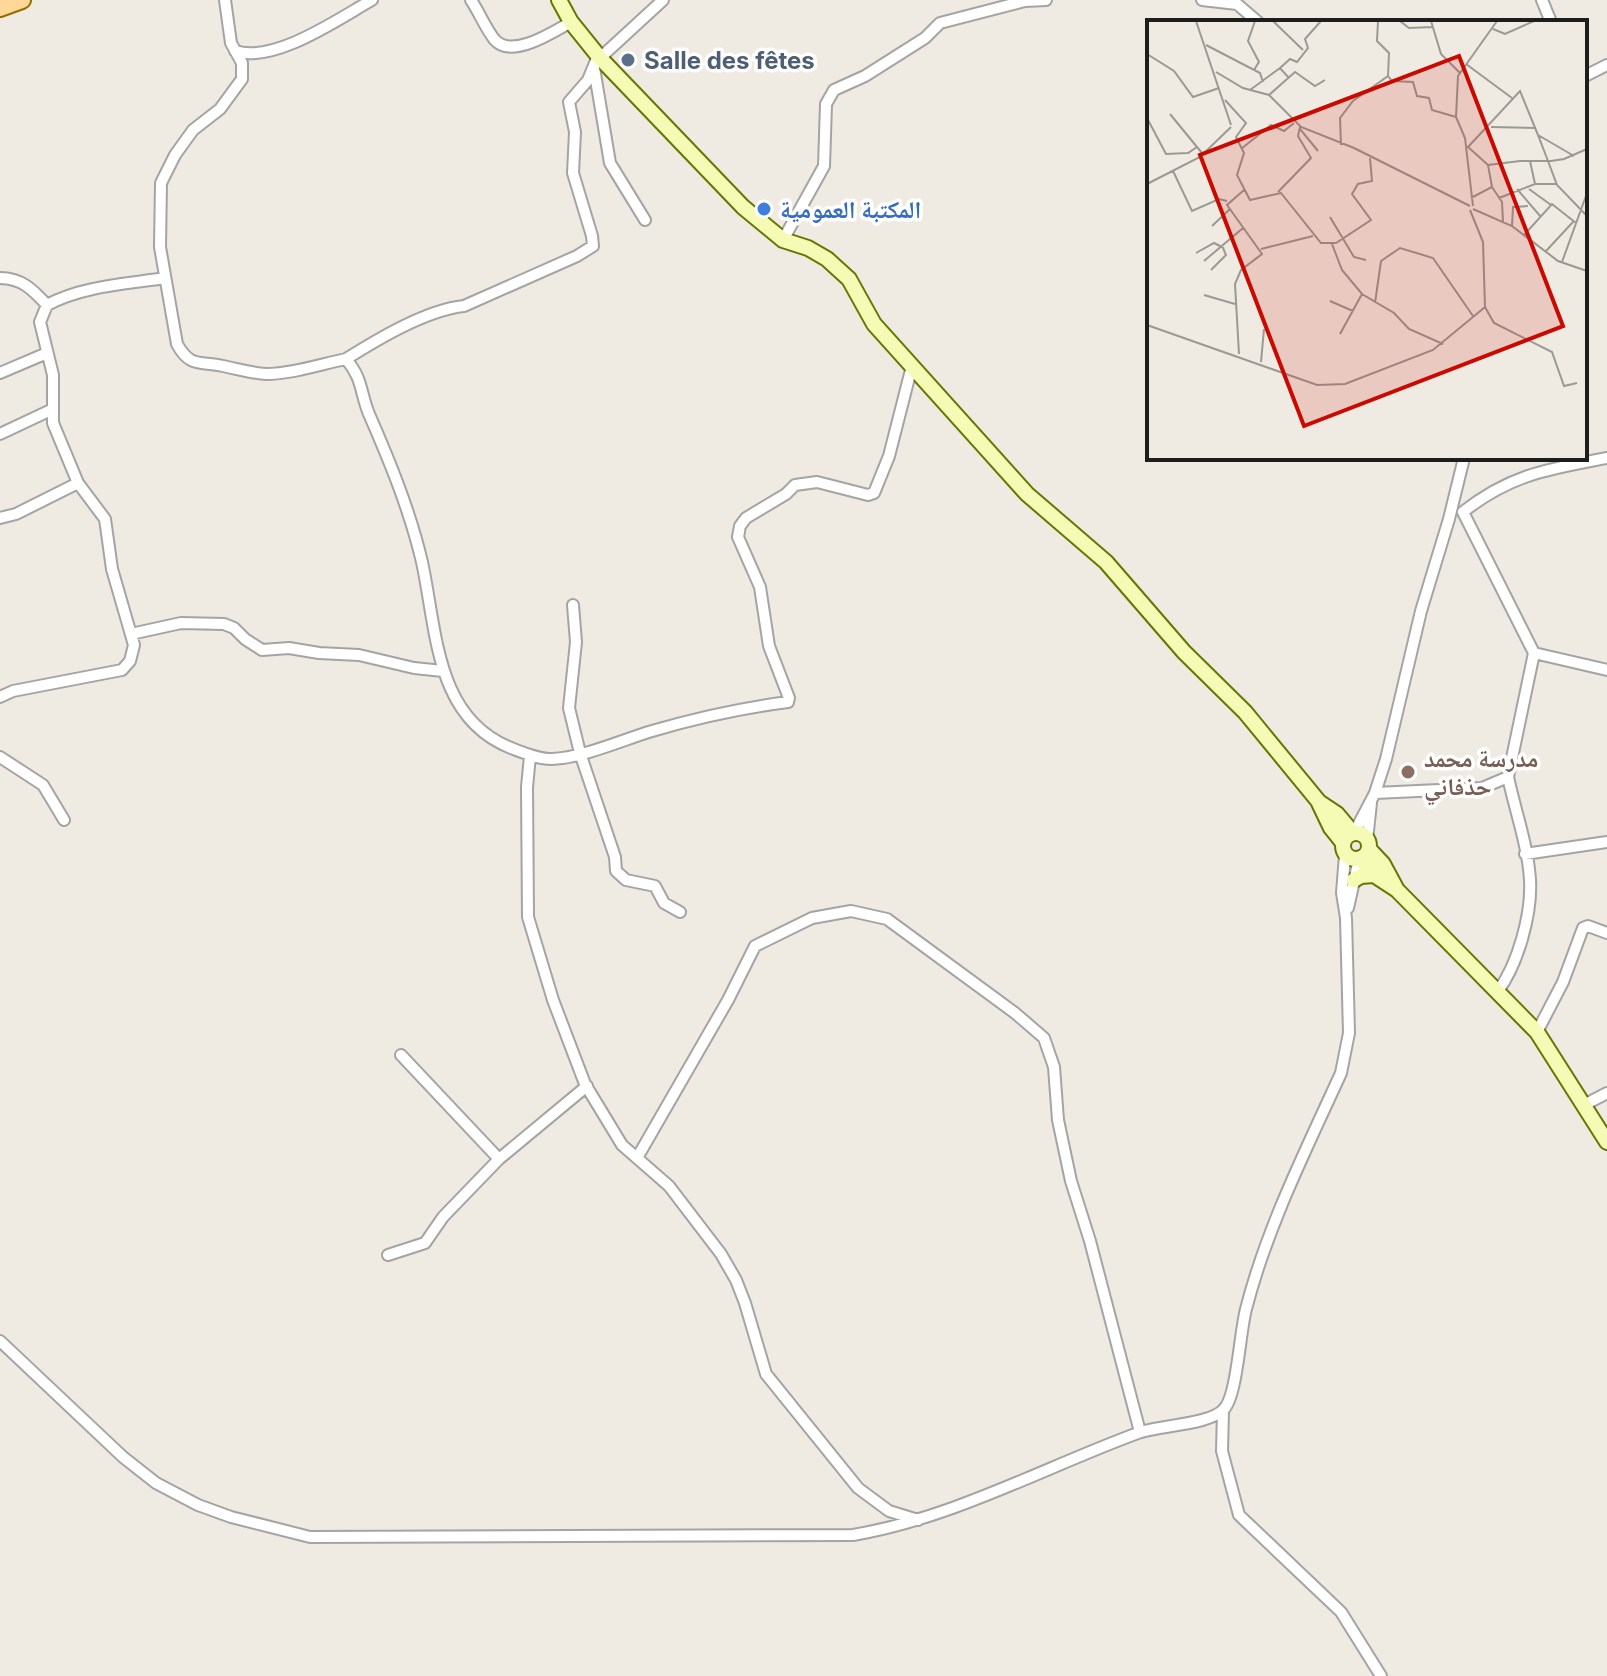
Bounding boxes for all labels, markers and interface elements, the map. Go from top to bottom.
inset map [1147,20,1587,460]
place label: Salle des fêtes [644,46,815,75]
marker: Salle des fêtes [619,51,637,69]
place label: المكتبة العمومية [780,195,921,224]
marker: المكتبة العمومية [755,200,773,218]
place label: مدرسة محمد حذفاني [1424,744,1538,805]
marker: مدرسة محمد حذفاني [1399,763,1417,781]

